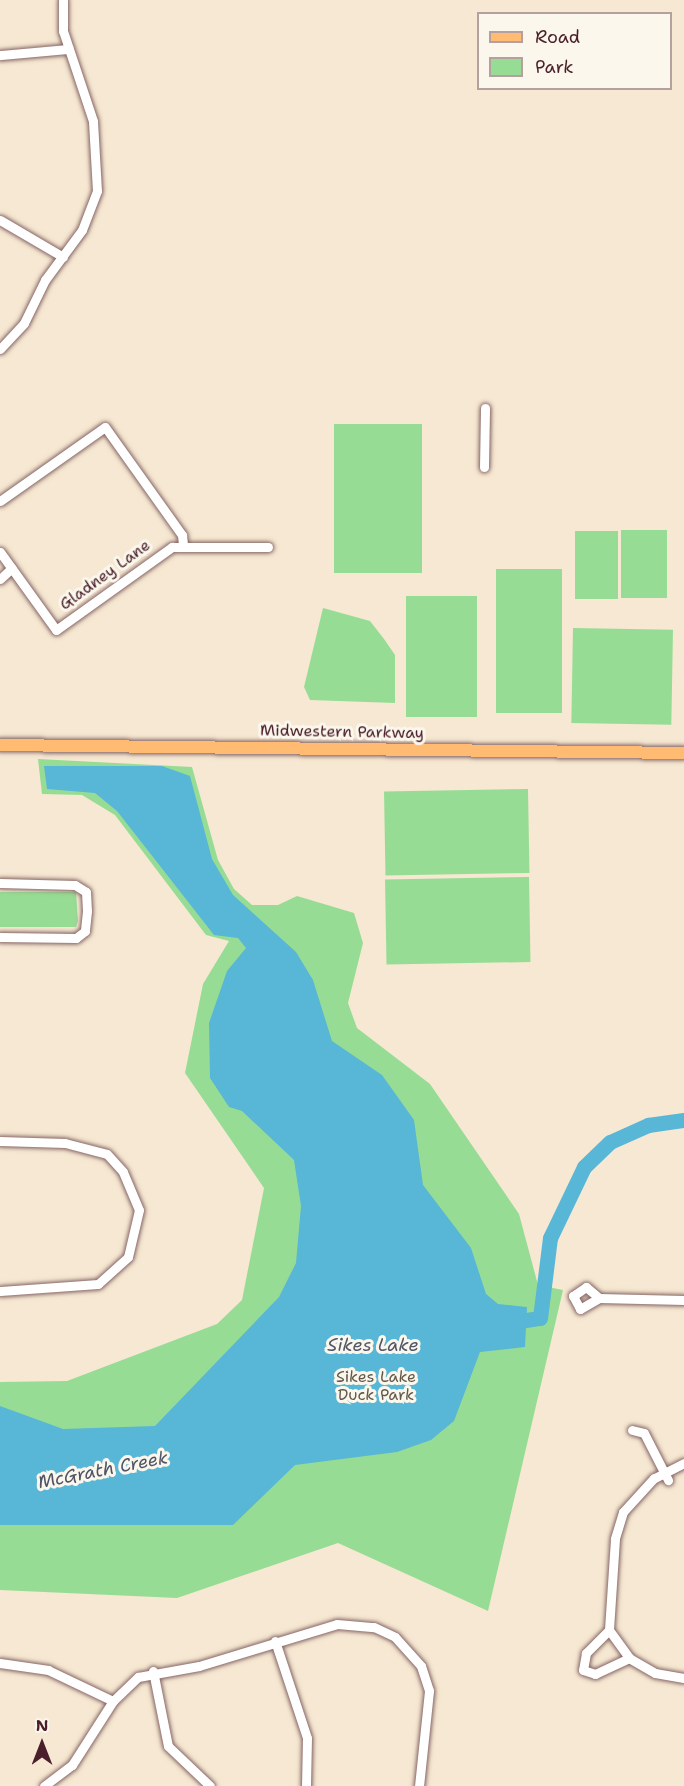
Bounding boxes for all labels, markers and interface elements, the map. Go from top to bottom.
legend [477,12,672,90]
text: Road [535,25,580,49]
text: Park [535,55,574,79]
street label: Gladney Lane [56,536,154,614]
street label: Midwestern Parkway [260,721,424,743]
water label: Sikes Lake [327,1334,419,1356]
park label: Sikes Lake Duck Park [336,1367,416,1405]
water label: McGrath Creek [36,1447,170,1493]
north arrow [12,1714,72,1774]
text: N [36,1715,48,1736]

